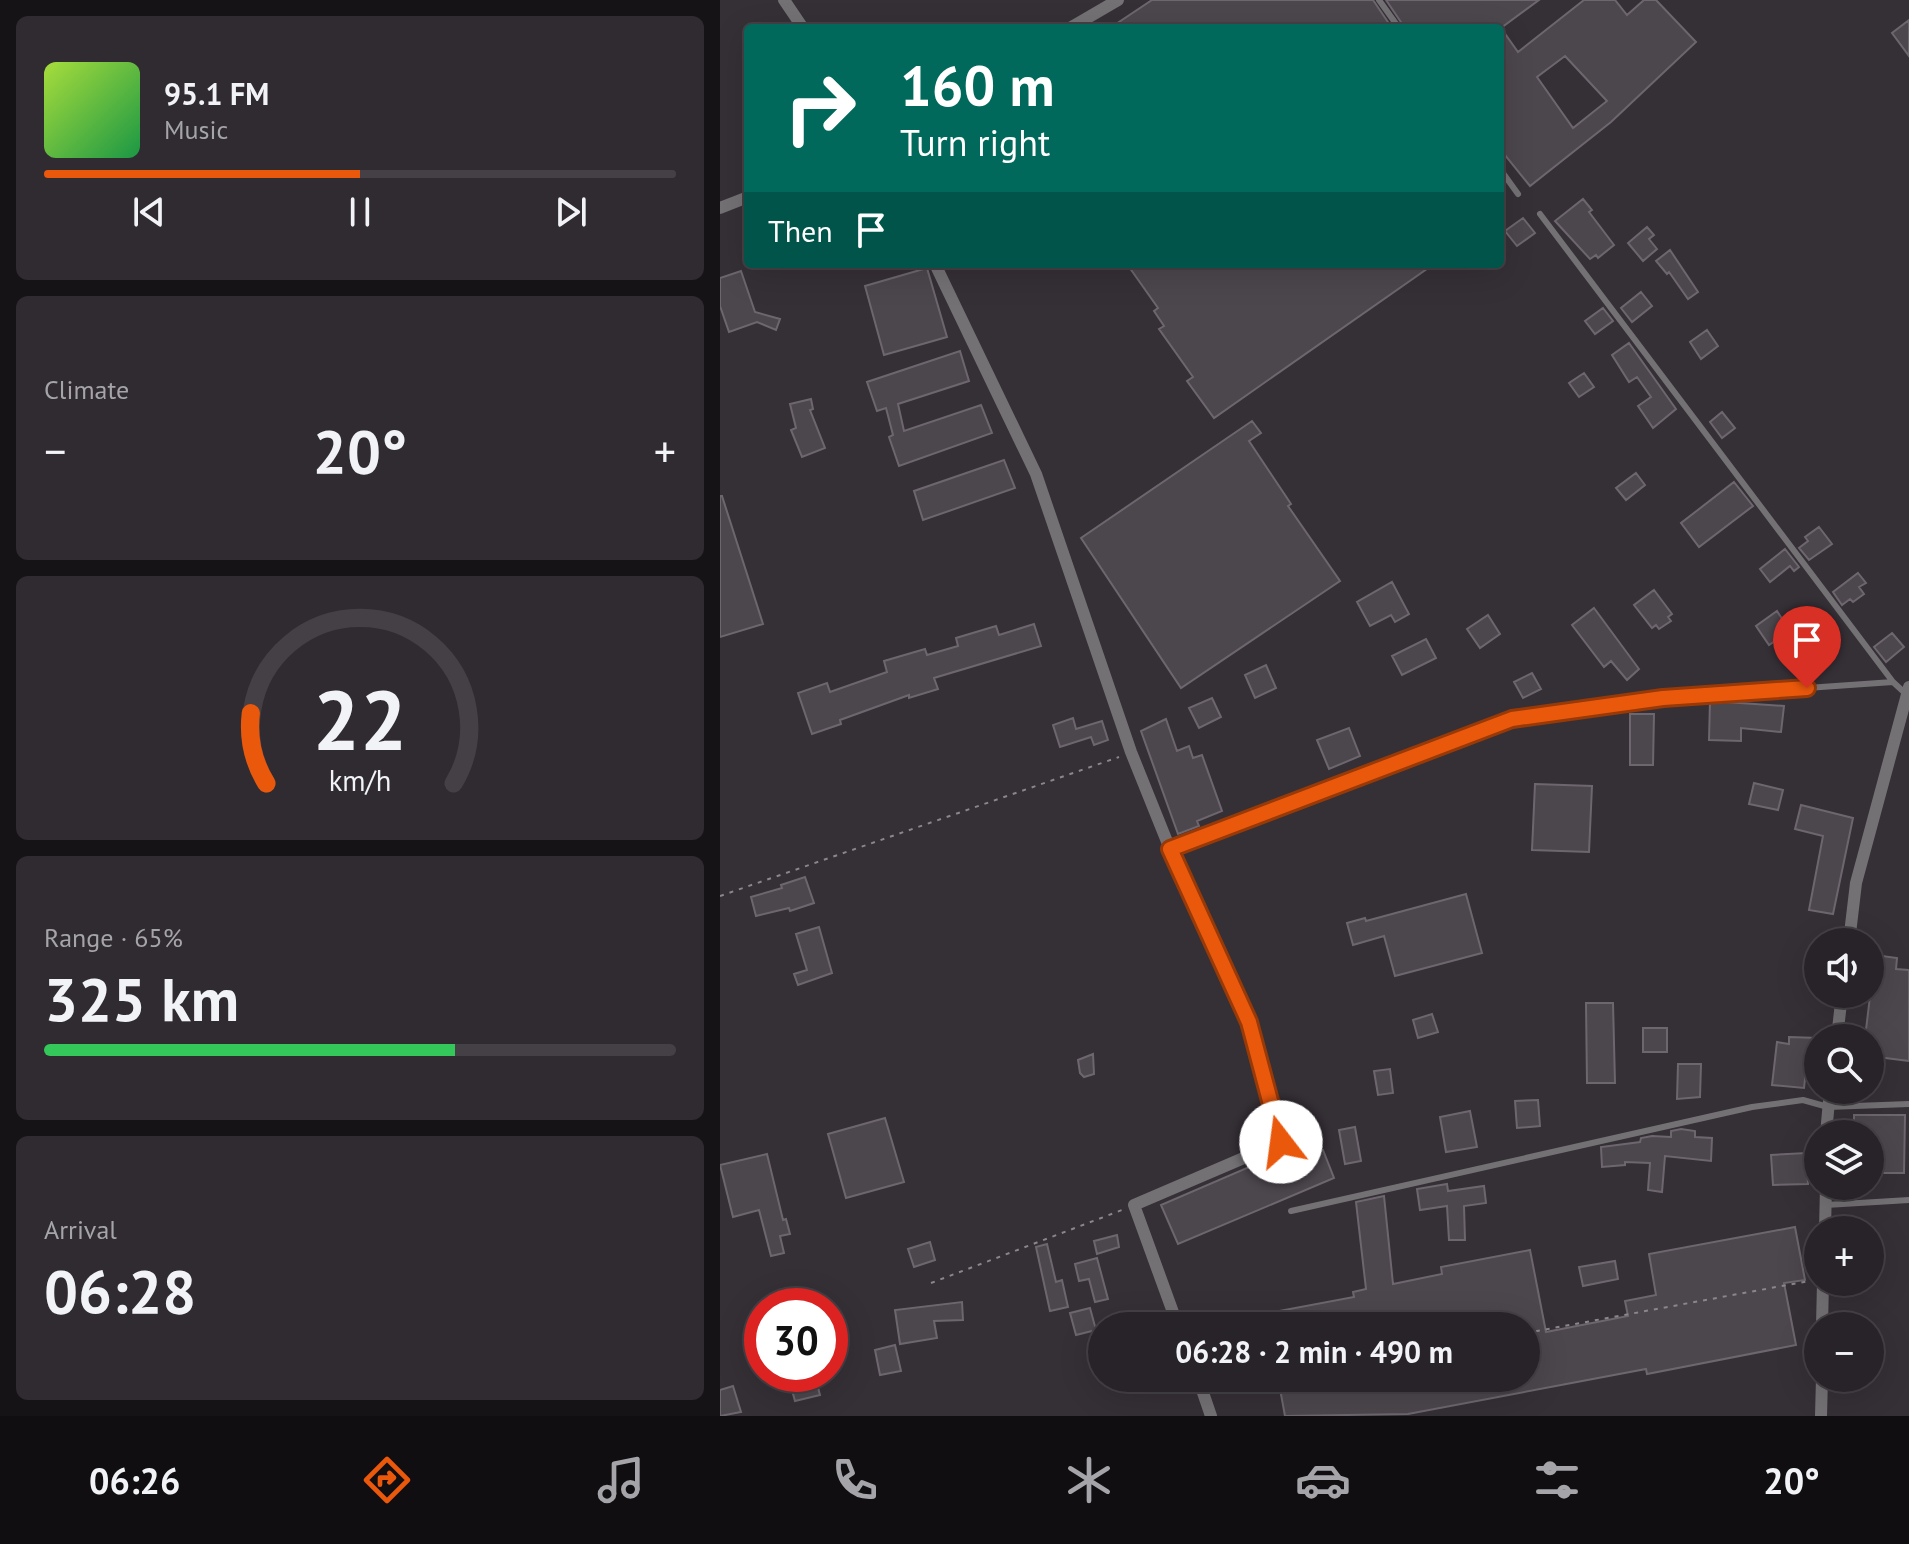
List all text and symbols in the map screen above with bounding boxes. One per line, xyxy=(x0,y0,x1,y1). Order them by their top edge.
text: 160 m xyxy=(900,49,1055,121)
icon: right xyxy=(768,56,872,160)
text: 95.1 FM xyxy=(164,74,269,113)
text: Music xyxy=(164,113,228,146)
text: Turn right xyxy=(900,119,1050,166)
icon: previous xyxy=(127,190,171,234)
icon: pause xyxy=(338,190,382,234)
icon: next xyxy=(549,190,593,234)
icon: arrive xyxy=(849,208,893,252)
text: Then xyxy=(768,211,833,250)
text: Climate xyxy=(44,373,129,406)
text: 20° xyxy=(313,412,407,490)
text: − xyxy=(44,422,66,479)
text: + xyxy=(654,422,676,479)
pin xyxy=(1773,606,1841,688)
icon: arrive xyxy=(1785,618,1829,662)
text: 22 xyxy=(313,665,407,773)
text: km/h xyxy=(329,762,391,799)
text: Range · 65% xyxy=(44,921,183,954)
map controls xyxy=(1804,928,1884,1392)
button: sound xyxy=(1804,928,1884,1008)
text: 325 km xyxy=(44,960,239,1038)
button: search xyxy=(1804,1024,1884,1104)
position arrow xyxy=(1239,1100,1323,1184)
button: layers xyxy=(1804,1120,1884,1200)
text: Arrival xyxy=(44,1213,117,1246)
button: + xyxy=(1804,1216,1884,1296)
text: 06:28 xyxy=(44,1252,196,1330)
speed limit sign: 30 xyxy=(744,1288,848,1392)
button: − xyxy=(1804,1312,1884,1392)
text: 06:28 · 2 min · 490 m xyxy=(1175,1332,1453,1371)
icon: directions xyxy=(359,1452,415,1508)
icon: music xyxy=(593,1452,649,1508)
icon: phone xyxy=(827,1452,883,1508)
icon: climate xyxy=(1061,1452,1117,1508)
icon: car xyxy=(1295,1452,1351,1508)
icon: filters xyxy=(1529,1452,1585,1508)
text: 06:26 xyxy=(89,1457,180,1504)
text: 20° xyxy=(1763,1457,1820,1504)

